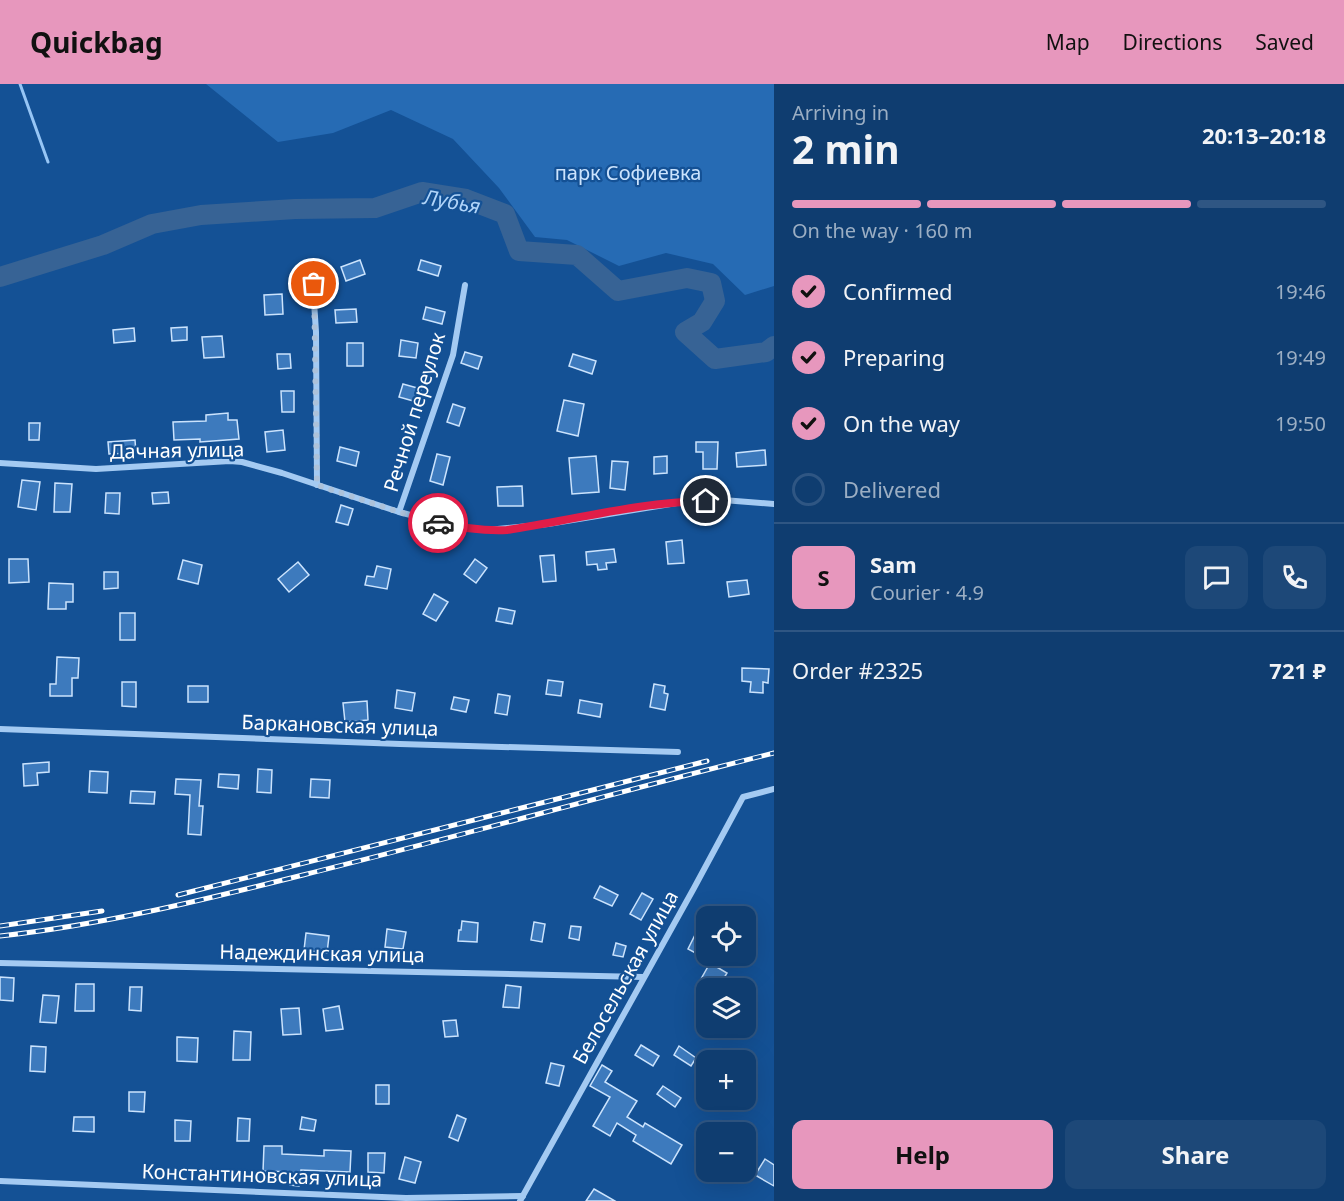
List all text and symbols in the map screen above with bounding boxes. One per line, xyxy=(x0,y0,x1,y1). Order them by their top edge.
text: Quickbag xyxy=(30,23,163,61)
text: Map xyxy=(1046,28,1090,56)
text: Directions xyxy=(1123,28,1222,56)
text: Saved xyxy=(1255,28,1314,56)
text: Arriving in xyxy=(792,99,889,126)
text: 20:13–20:18 xyxy=(1202,120,1326,150)
text: 2 min xyxy=(792,122,899,175)
park label: парк Софиевка xyxy=(555,159,701,186)
water label: Лубья xyxy=(420,182,483,220)
text: On the way · 160 m xyxy=(792,217,972,244)
pin xyxy=(288,258,339,309)
icon: bag xyxy=(297,267,330,300)
icon: check xyxy=(792,275,825,308)
text: Confirmed xyxy=(843,276,953,306)
text: 19:46 xyxy=(1275,278,1326,305)
street label: Речной переулок xyxy=(377,329,451,495)
icon: check xyxy=(792,341,825,374)
text: Preparing xyxy=(843,342,945,372)
text: 19:49 xyxy=(1275,344,1326,371)
icon: check xyxy=(792,407,825,440)
text: On the way xyxy=(843,408,960,438)
text: 19:50 xyxy=(1275,410,1326,437)
street label: Дачная улица xyxy=(110,435,244,465)
text: Delivered xyxy=(843,474,941,504)
pin xyxy=(680,475,731,526)
icon: home xyxy=(689,484,722,517)
courier xyxy=(408,493,468,553)
icon: car xyxy=(422,507,455,540)
button: chat xyxy=(1185,546,1248,609)
button: phone xyxy=(1263,546,1326,609)
text: Sam xyxy=(870,549,917,579)
text: S xyxy=(817,562,830,592)
text: Courier · 4.9 xyxy=(870,579,984,606)
text: Order #2325 xyxy=(792,655,923,685)
text: 721 ₽ xyxy=(1269,655,1326,685)
street label: Баркановская улица xyxy=(241,708,439,742)
street label: Белосельская улица xyxy=(566,885,684,1069)
map controls xyxy=(696,906,756,1182)
button: locate xyxy=(696,906,756,966)
street label: Надеждинская улица xyxy=(219,938,425,968)
button: layers xyxy=(696,978,756,1038)
button: + xyxy=(696,1050,756,1110)
button: Help xyxy=(792,1120,1053,1189)
button: Share xyxy=(1065,1120,1326,1189)
button: − xyxy=(696,1122,756,1182)
street label: Константиновская улица xyxy=(141,1157,383,1193)

